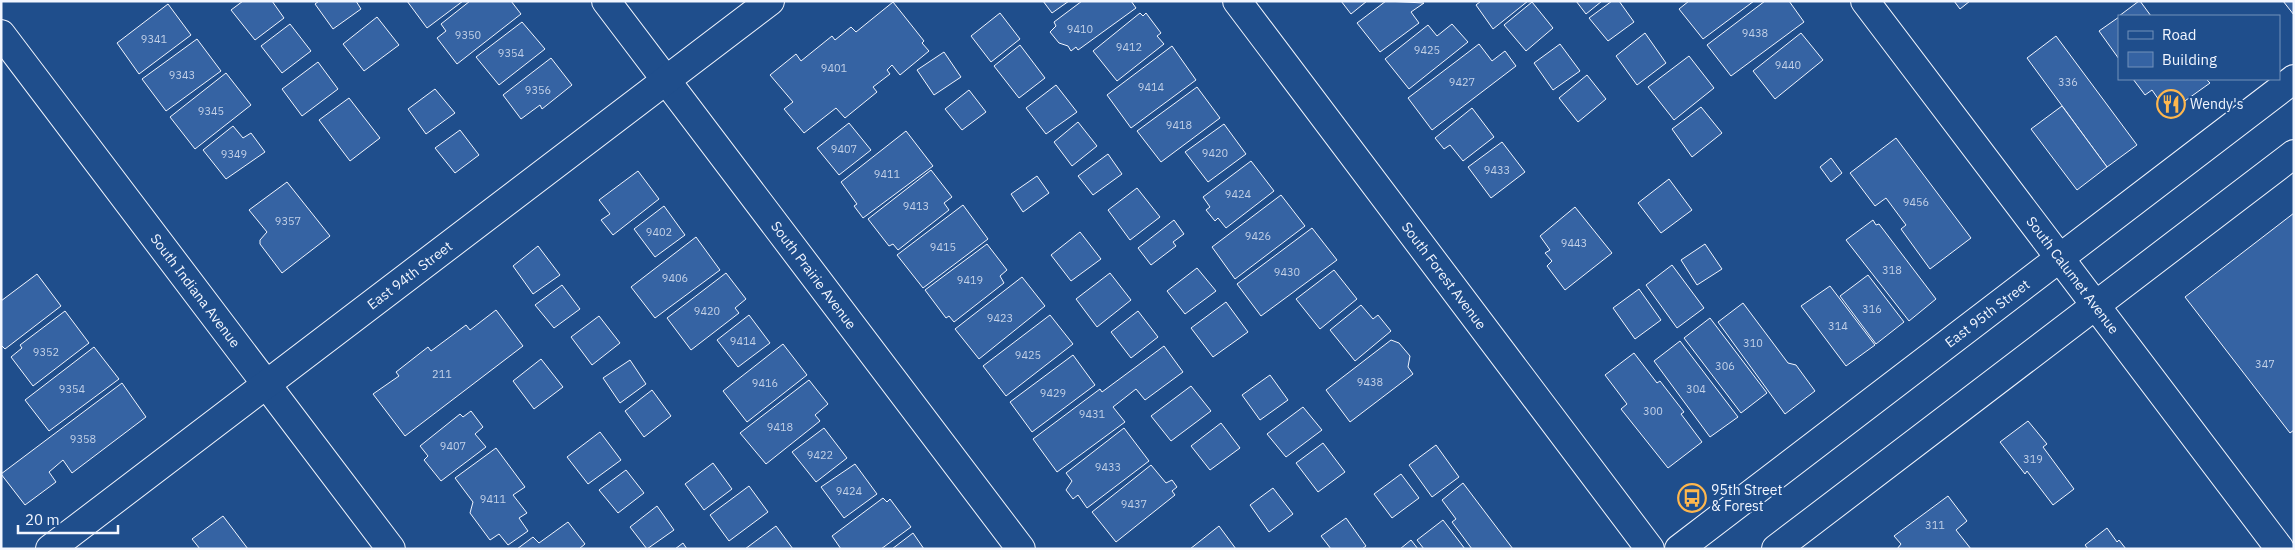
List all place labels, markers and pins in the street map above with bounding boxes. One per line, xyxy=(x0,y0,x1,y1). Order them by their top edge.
restaurant icon: Wendy's xyxy=(2156,89,2186,119)
place label: Wendy's xyxy=(2190,95,2244,113)
place label: 95th Street & Forest xyxy=(1711,481,1782,515)
bus stop icon: 95th Street & Forest xyxy=(1677,483,1707,513)

